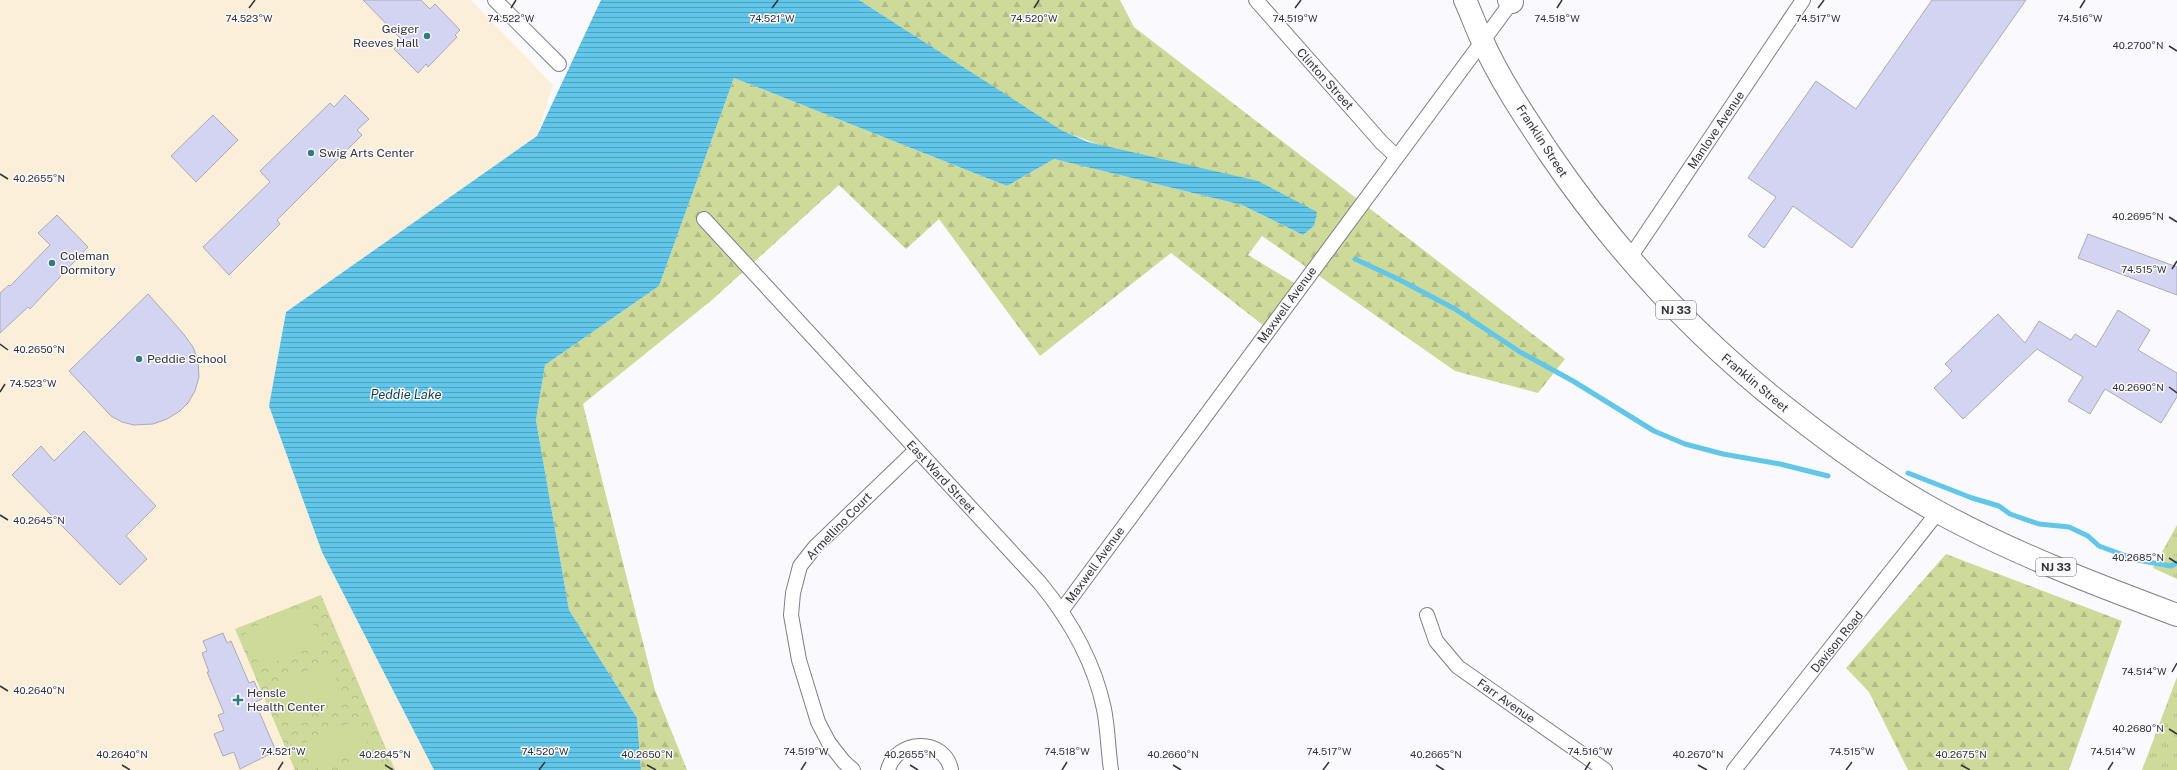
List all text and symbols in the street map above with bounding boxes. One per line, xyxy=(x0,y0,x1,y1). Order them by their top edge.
text: 74.523°W xyxy=(225,12,273,24)
text: 74.522°W xyxy=(488,12,535,24)
text: 74.521°W xyxy=(750,12,795,24)
text: 74.520°W xyxy=(1011,12,1058,24)
text: 74.519°W xyxy=(1272,12,1318,24)
text: 74.518°W xyxy=(1534,12,1580,24)
text: 74.517°W xyxy=(1796,12,1841,24)
text: 74.516°W xyxy=(2057,12,2103,24)
place label: Geiger Reeves Hall xyxy=(353,22,419,50)
marker: Geiger Reeves Hall xyxy=(422,31,432,41)
text: 40.2700°N xyxy=(2113,39,2163,51)
street label: Clinton Street xyxy=(1294,45,1356,113)
street label: Manlove Avenue xyxy=(1685,88,1747,172)
street label: Franklin Street xyxy=(1513,102,1571,180)
place label: Swig Arts Center xyxy=(319,146,414,160)
marker: Swig Arts Center xyxy=(306,148,316,158)
text: 40.2655°N xyxy=(13,172,65,184)
text: 40.2695°N xyxy=(2112,210,2164,222)
place label: Coleman Dormitory xyxy=(60,249,116,277)
marker: Coleman Dormitory xyxy=(47,258,57,268)
text: 74.515°W xyxy=(2121,263,2167,275)
street label: Maxwell Avenue xyxy=(1255,264,1320,346)
road number: NJ 33 xyxy=(1656,301,1696,319)
text: 40.2650°N xyxy=(13,343,65,355)
street label: Franklin Street xyxy=(1719,351,1792,415)
place label: Peddie School xyxy=(147,352,227,366)
marker: Peddie School xyxy=(134,354,144,364)
text: 74.523°W xyxy=(9,377,57,389)
text: 40.2690°N xyxy=(2112,381,2164,393)
water label: Peddie Lake xyxy=(370,387,442,402)
street label: East Ward Street xyxy=(904,438,979,517)
street label: Armellino Court xyxy=(803,489,875,563)
text: 40.2645°N xyxy=(13,514,65,526)
street label: Maxwell Avenue xyxy=(1063,524,1128,606)
text: 40.2685°N xyxy=(2112,551,2164,563)
road number: NJ 33 xyxy=(2036,558,2076,576)
street label: Davison Road xyxy=(1808,608,1866,676)
text: 74.514°W xyxy=(2121,665,2167,677)
street label: Farr Avenue xyxy=(1474,676,1538,726)
text: 40.2640°N xyxy=(13,684,65,696)
place label: Hensle Health Center xyxy=(247,686,325,714)
marker: Hensle Health Center xyxy=(232,694,244,706)
text: 40.2680°N xyxy=(2112,722,2164,734)
text: 74.521°W xyxy=(261,745,306,757)
text: 74.520°W xyxy=(522,745,569,757)
text: 74.519°W xyxy=(783,745,829,757)
text: 74.518°W xyxy=(1044,745,1090,757)
text: 74.517°W xyxy=(1307,745,1352,757)
text: 74.516°W xyxy=(1567,745,1613,757)
text: 74.515°W xyxy=(1829,745,1875,757)
text: 74.514°W xyxy=(2090,745,2136,757)
text: 40.2640°N xyxy=(96,748,148,760)
text: 40.2645°N xyxy=(359,748,411,760)
text: 40.2650°N xyxy=(621,748,673,760)
text: 40.2655°N xyxy=(884,748,936,760)
text: 40.2660°N xyxy=(1147,748,1199,760)
text: 40.2665°N xyxy=(1410,748,1462,760)
text: 40.2670°N xyxy=(1673,748,1723,760)
text: 40.2675°N xyxy=(1935,748,1987,760)

